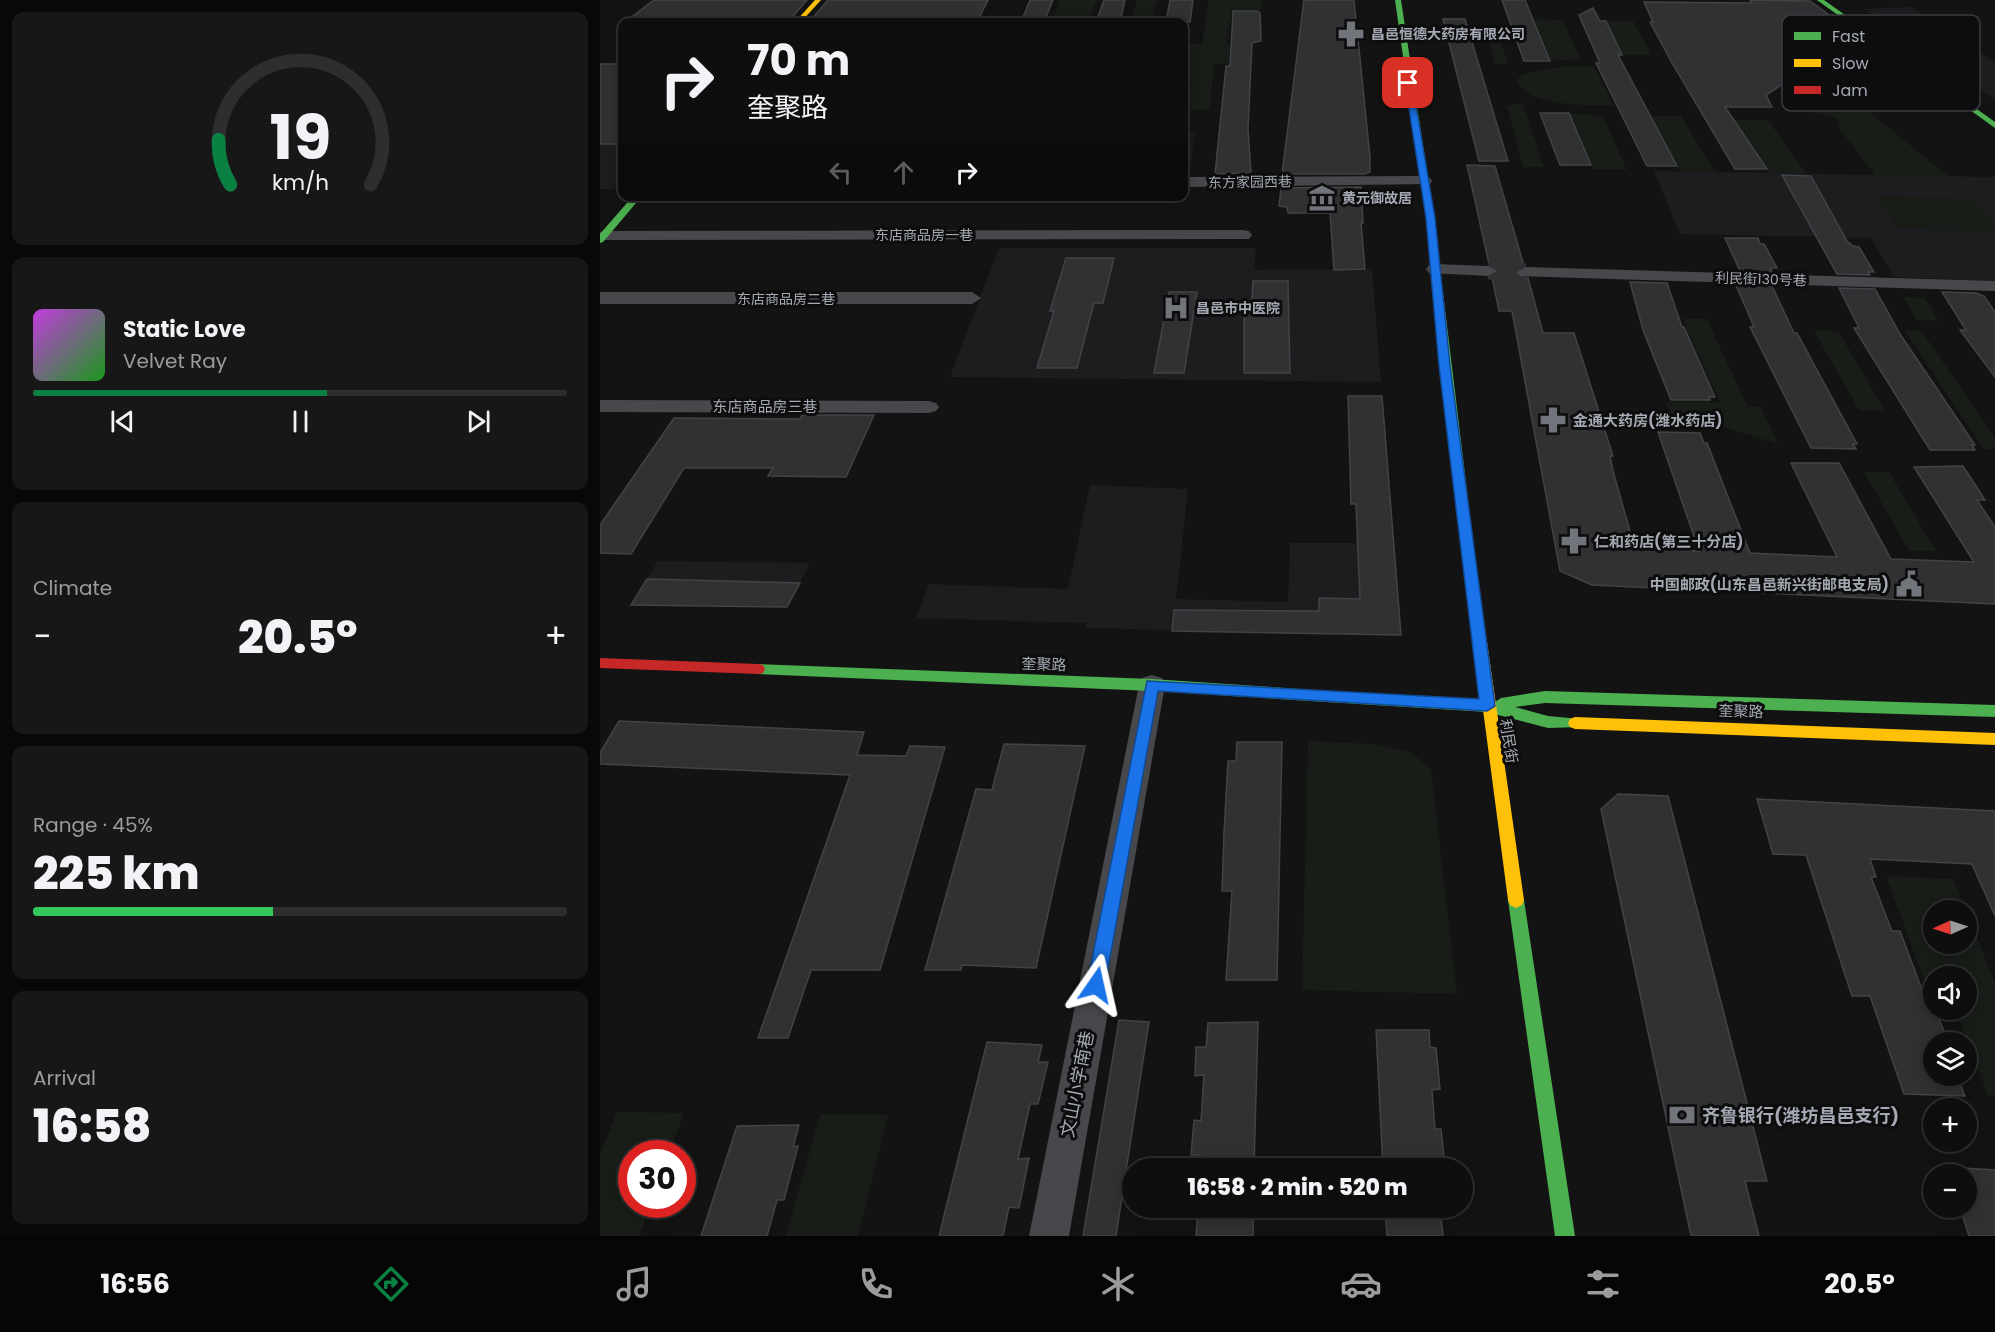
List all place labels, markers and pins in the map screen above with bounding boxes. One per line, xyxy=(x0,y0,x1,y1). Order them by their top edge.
pharmacy icon: 昌邑恒德大药房有限公司 xyxy=(1336,19,1366,49)
place label: 昌邑恒德大药房有限公司 xyxy=(1371,24,1525,44)
pin xyxy=(1382,57,1433,108)
museum icon: 黄元御故居 xyxy=(1307,183,1337,213)
place label: 黄元御故居 xyxy=(1342,188,1412,208)
hospital icon: 昌邑市中医院 xyxy=(1161,293,1191,323)
place label: 昌邑市中医院 xyxy=(1196,298,1280,318)
pharmacy icon: 金通大药房(潍水药店) xyxy=(1538,405,1568,435)
place label: 金通大药房(潍水药店) xyxy=(1573,410,1722,431)
pharmacy icon: 仁和药店(第三十分店) xyxy=(1559,526,1589,556)
place label: 仁和药店(第三十分店) xyxy=(1594,531,1743,552)
public building icon: 中国邮政(山东昌邑新兴街邮电支局) xyxy=(1894,569,1924,599)
place label: 中国邮政(山东昌邑新兴街邮电支局) xyxy=(1650,574,1889,595)
bank icon: 齐鲁银行(潍坊昌邑支行) xyxy=(1667,1100,1697,1130)
place label: 齐鲁银行(潍坊昌邑支行) xyxy=(1702,1103,1899,1128)

